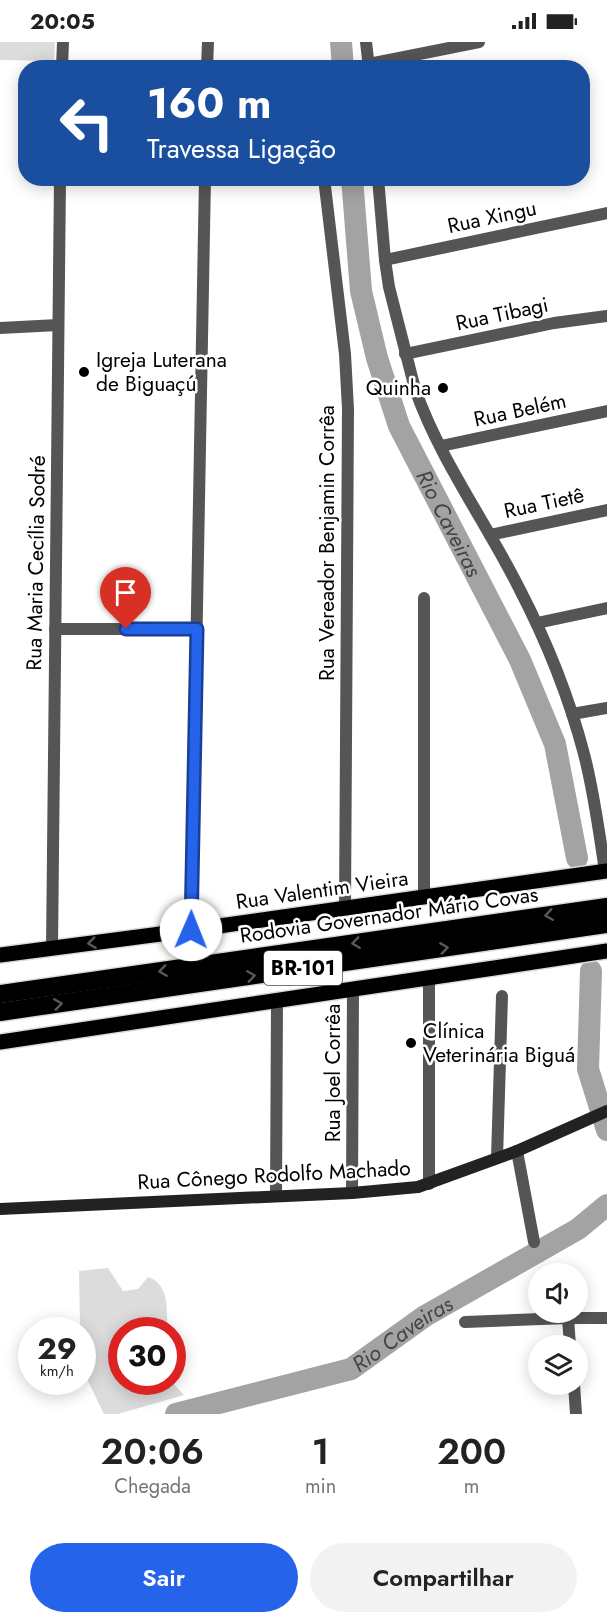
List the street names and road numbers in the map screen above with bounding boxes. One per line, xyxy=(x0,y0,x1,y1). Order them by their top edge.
street label: Rua Xingu xyxy=(445,193,539,241)
street label: Rua Tibagi xyxy=(453,290,551,338)
street label: Rua Belém xyxy=(471,386,569,434)
street label: Rua Vereador Benjamin Corrêa xyxy=(312,405,342,681)
street label: Rua Maria Cecília Sodré xyxy=(19,455,53,671)
street label: Rua Tietê xyxy=(501,480,587,526)
street label: Rua Valentim Vieira xyxy=(234,863,410,917)
street label: Rodovia Governador Mário Covas xyxy=(238,879,540,951)
road number: BR-101 xyxy=(264,951,342,985)
street label: Rua Joel Corrêa xyxy=(318,1004,348,1142)
street label: Rua Cônego Rodolfo Machado xyxy=(137,1153,411,1197)

